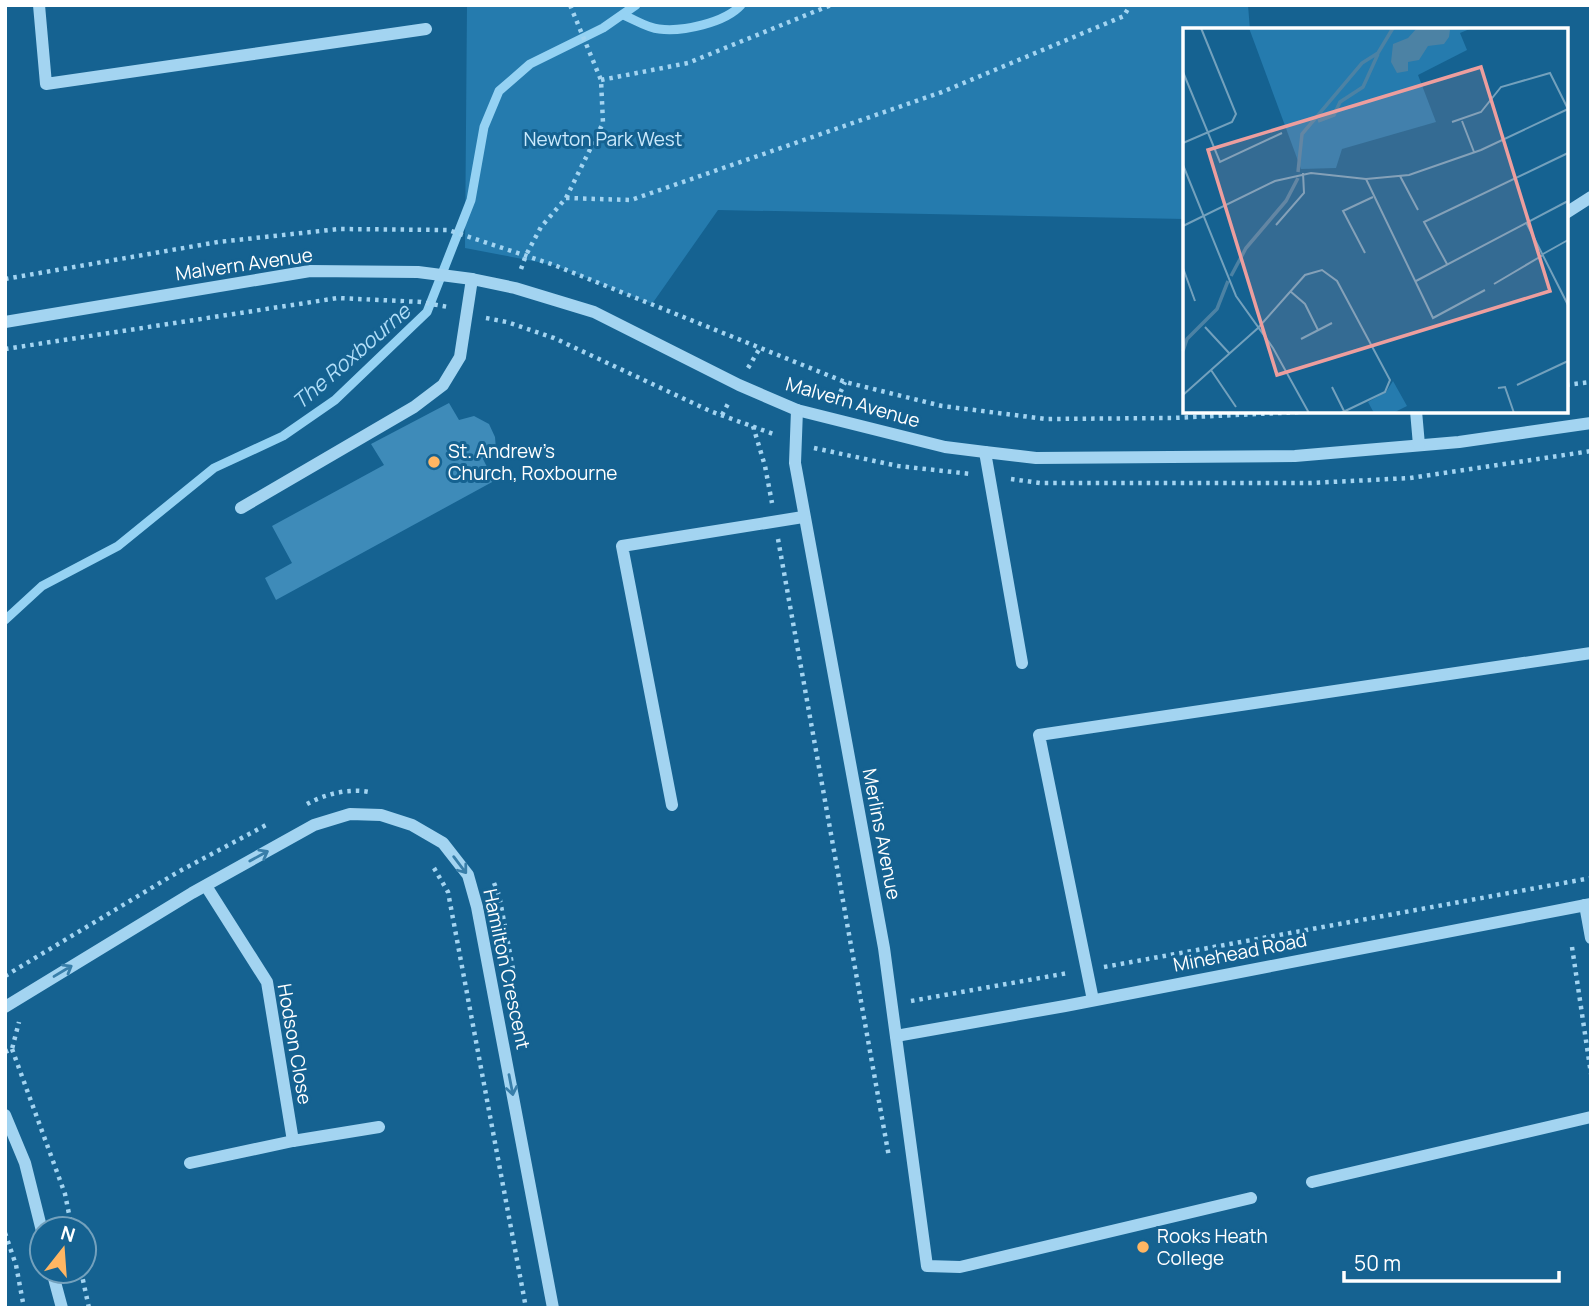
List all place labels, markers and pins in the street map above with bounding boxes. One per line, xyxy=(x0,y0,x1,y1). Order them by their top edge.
place label: St. Andrew’s Church, Roxbourne xyxy=(448,438,617,486)
marker: St. Andrew’s Church, Roxbourne xyxy=(426,454,442,470)
place label: Rooks Heath College xyxy=(1157,1223,1268,1271)
marker: Rooks Heath College xyxy=(1135,1239,1151,1255)

